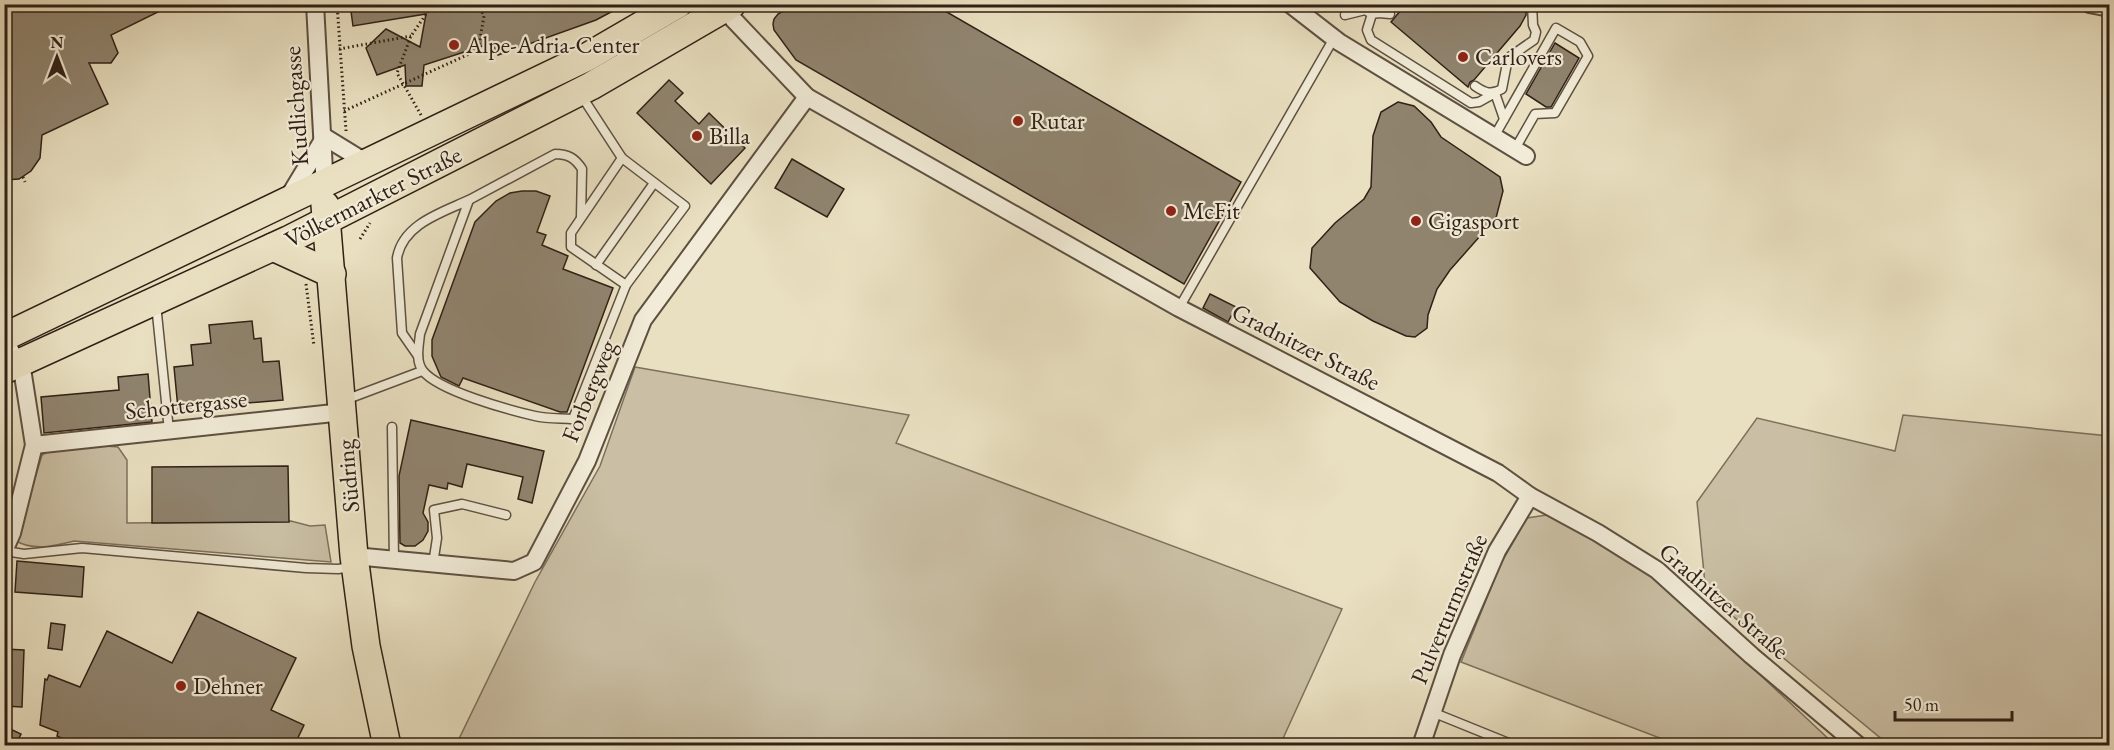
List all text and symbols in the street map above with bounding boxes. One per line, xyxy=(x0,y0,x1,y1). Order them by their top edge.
north arrow xyxy=(27,27,87,87)
place label: Alpe-Adria-Center xyxy=(465,29,640,60)
text: N xyxy=(51,32,64,53)
marker: Alpe-Adria-Center xyxy=(447,38,461,52)
place label: Carlovers xyxy=(1475,41,1562,72)
street label: Kudlichgasse xyxy=(276,45,315,167)
marker: Carlovers xyxy=(1456,50,1470,64)
place label: Rutar xyxy=(1030,105,1085,136)
marker: Rutar xyxy=(1011,114,1025,128)
place label: Billa xyxy=(709,120,750,151)
marker: Billa xyxy=(690,129,704,143)
street label: Völkermarkter Straße xyxy=(279,139,467,255)
place label: McFit xyxy=(1183,195,1240,226)
marker: McFit xyxy=(1164,204,1178,218)
place label: Gigasport xyxy=(1428,205,1519,236)
marker: Gigasport xyxy=(1409,214,1423,228)
street label: Gradnitzer Straße xyxy=(1227,296,1386,397)
street label: Forbergweg xyxy=(554,335,623,446)
street label: Schottergasse xyxy=(123,383,248,426)
street label: Südring xyxy=(329,438,366,514)
street label: Pulverturmstraße xyxy=(1403,529,1494,689)
street label: Gradnitzer Straße xyxy=(1653,536,1796,666)
place label: Dehner xyxy=(193,670,263,701)
marker: Dehner xyxy=(174,679,188,693)
scale bar xyxy=(1895,684,2012,722)
text: 50 m xyxy=(1904,693,1939,716)

